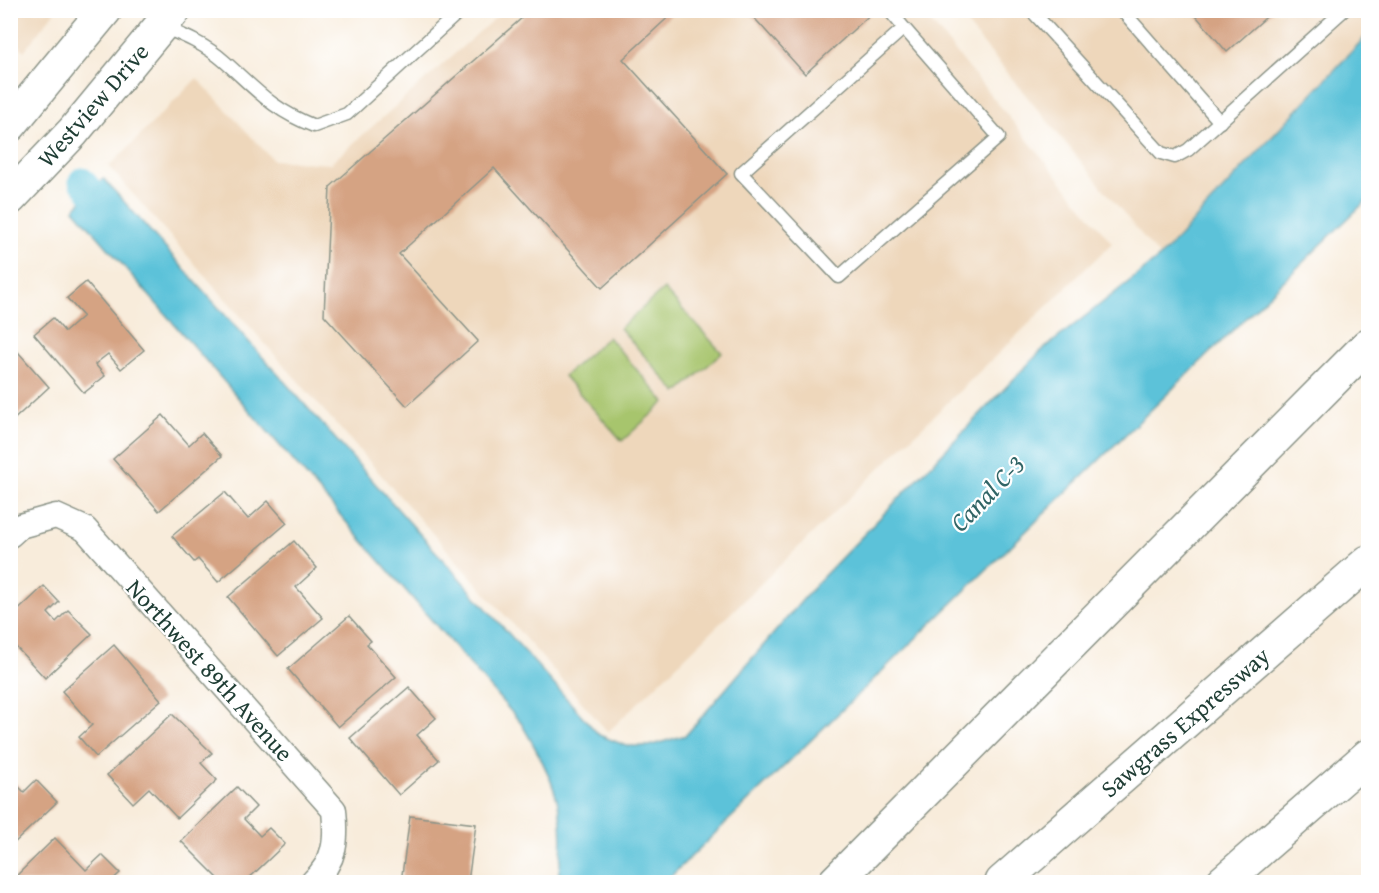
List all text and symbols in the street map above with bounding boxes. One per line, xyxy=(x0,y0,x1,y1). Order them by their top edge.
street label: Westview Drive xyxy=(29,35,157,175)
water label: Canal C-3 xyxy=(940,446,1034,540)
street label: Northwest 89th Avenue xyxy=(118,571,302,769)
street label: Sawgrass Expressway xyxy=(1093,639,1277,805)

